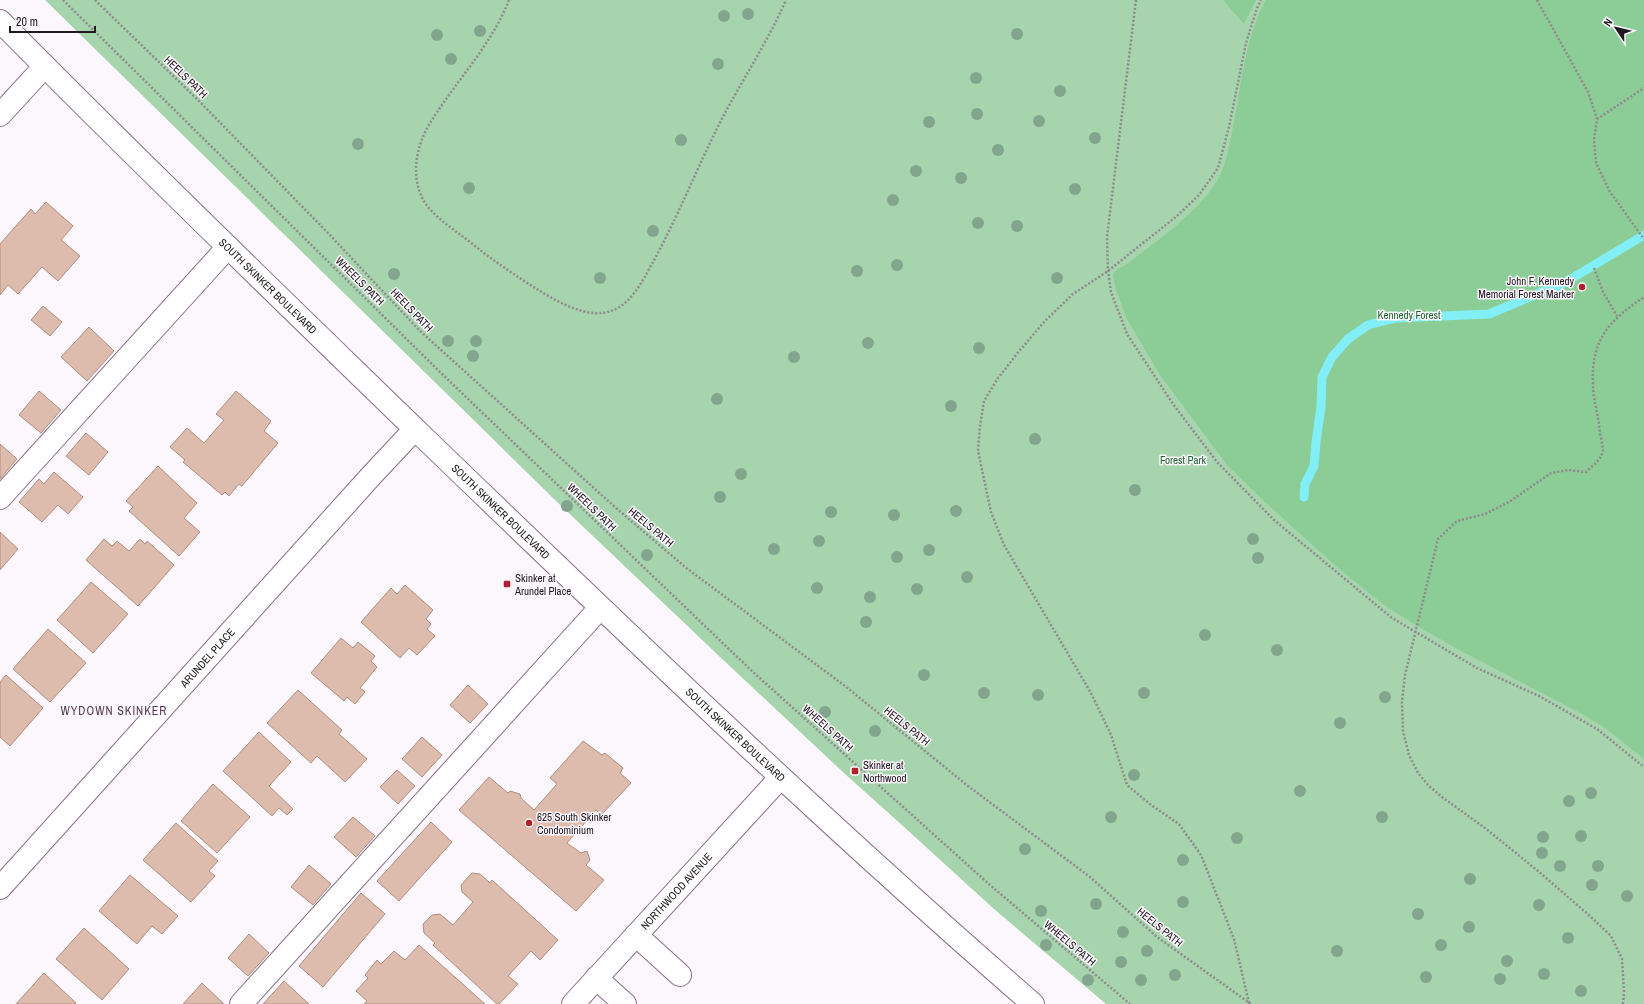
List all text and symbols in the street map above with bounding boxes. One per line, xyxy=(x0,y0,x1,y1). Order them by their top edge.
scale bar xyxy=(10,8,95,34)
north arrow xyxy=(1596,8,1636,48)
text: 20 m xyxy=(16,14,38,30)
text: N xyxy=(1600,16,1615,29)
street label: HEELS PATH xyxy=(161,53,211,101)
street label: SOUTH SKINKER BOULEVARD xyxy=(216,235,320,337)
street label: WHEELS PATH xyxy=(333,254,387,308)
place label: John F. Kennedy Memorial Forest Marker xyxy=(1478,274,1574,301)
marker: John F. Kennedy Memorial Forest Marker xyxy=(1577,282,1587,292)
street label: HEELS PATH xyxy=(388,285,436,335)
park label: Kennedy Forest xyxy=(1377,308,1441,322)
park label: Forest Park xyxy=(1160,453,1207,467)
street label: SOUTH SKINKER BOULEVARD xyxy=(449,461,553,562)
street label: WHEELS PATH xyxy=(564,480,620,534)
street label: HEELS PATH xyxy=(626,504,676,550)
place label: Skinker at Arundel Place xyxy=(514,571,571,598)
marker: Skinker at Arundel Place xyxy=(502,579,512,589)
street label: ARUNDEL PLACE xyxy=(176,625,238,691)
street label: SOUTH SKINKER BOULEVARD xyxy=(683,685,788,785)
street label: WHEELS PATH xyxy=(800,702,856,754)
district label: WYDOWN SKINKER xyxy=(61,703,167,719)
street label: HEELS PATH xyxy=(881,703,933,749)
place label: Skinker at Northwood xyxy=(863,758,907,785)
marker: Skinker at Northwood xyxy=(850,766,860,776)
place label: 625 South Skinker Condominium xyxy=(537,810,611,837)
marker: 625 South Skinker Condominium xyxy=(524,818,534,828)
street label: NORTHWOOD AVENUE xyxy=(638,850,715,933)
street label: HEELS PATH xyxy=(1134,904,1186,950)
street label: WHEELS PATH xyxy=(1041,917,1099,969)

